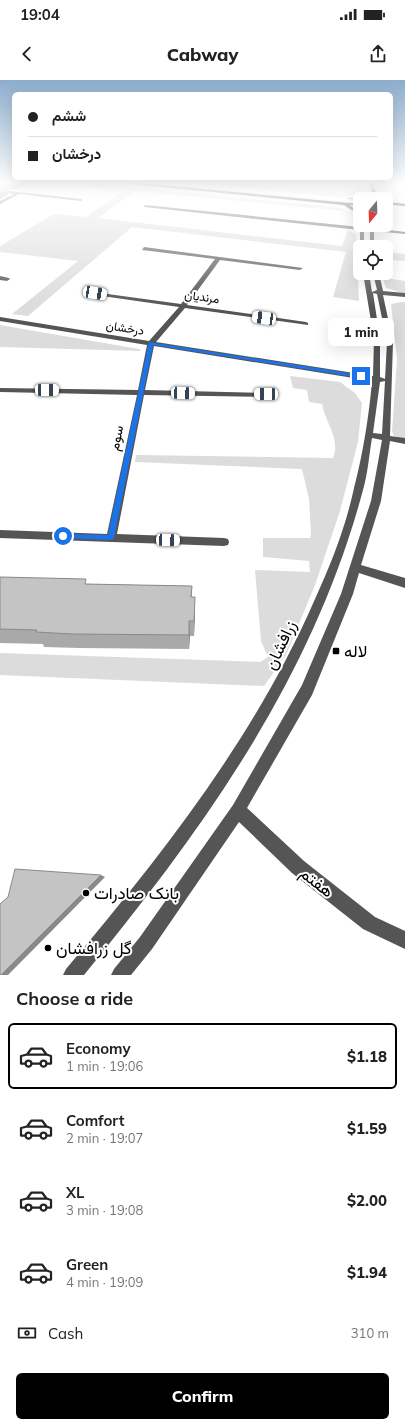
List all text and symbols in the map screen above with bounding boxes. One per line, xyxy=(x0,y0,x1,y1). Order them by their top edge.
text: 19:04 xyxy=(20,5,60,24)
icon: back xyxy=(16,43,38,65)
text: Cabway xyxy=(167,43,238,66)
icon: share xyxy=(367,43,389,65)
text: ششم xyxy=(52,106,86,125)
text: درخشان xyxy=(52,144,101,163)
north arrow xyxy=(353,192,393,232)
map controls xyxy=(353,192,393,280)
button: locate xyxy=(353,240,393,280)
car xyxy=(82,285,108,301)
street label: مرنديان xyxy=(184,287,220,307)
car xyxy=(251,310,277,326)
street label: درخشان xyxy=(105,317,145,339)
callout: 1 min xyxy=(328,318,394,346)
text: 1 min xyxy=(344,324,378,340)
route end xyxy=(352,367,370,385)
car xyxy=(35,384,59,396)
car xyxy=(171,387,195,399)
car xyxy=(254,388,278,400)
street label: سوم xyxy=(105,424,127,452)
route start xyxy=(54,527,72,545)
car xyxy=(156,534,180,546)
street label: زرافشان xyxy=(259,617,301,673)
place label: لاله xyxy=(344,640,367,661)
marker: لاله xyxy=(331,646,341,656)
street label: هفتم xyxy=(296,862,338,902)
place label: بانک صادرات xyxy=(94,882,179,904)
marker: بانک صادرات xyxy=(81,888,91,898)
place label: گل زرافشان xyxy=(56,937,132,959)
marker: گل زرافشان xyxy=(43,943,53,953)
text: Choose a ride xyxy=(16,987,133,1010)
icon: car xyxy=(18,1038,54,1074)
text: Economy xyxy=(66,1039,131,1058)
text: $1.18 xyxy=(347,1047,387,1066)
text: 1 min · 19:06 xyxy=(66,1058,143,1074)
icon: car xyxy=(18,1110,54,1146)
text: Comfort xyxy=(66,1111,124,1130)
text: $1.59 xyxy=(347,1119,387,1138)
text: 2 min · 19:07 xyxy=(66,1130,143,1146)
icon: car xyxy=(18,1182,54,1218)
text: XL xyxy=(66,1183,84,1202)
text: $2.00 xyxy=(347,1191,387,1210)
text: 3 min · 19:08 xyxy=(66,1202,143,1218)
icon: car xyxy=(18,1254,54,1290)
text: Green xyxy=(66,1255,108,1274)
text: $1.94 xyxy=(347,1263,387,1282)
text: 4 min · 19:09 xyxy=(66,1274,143,1290)
icon: cash xyxy=(16,1322,38,1344)
text: Cash xyxy=(48,1324,83,1343)
text: 310 m xyxy=(351,1325,389,1341)
button: Confirm xyxy=(16,1373,389,1419)

